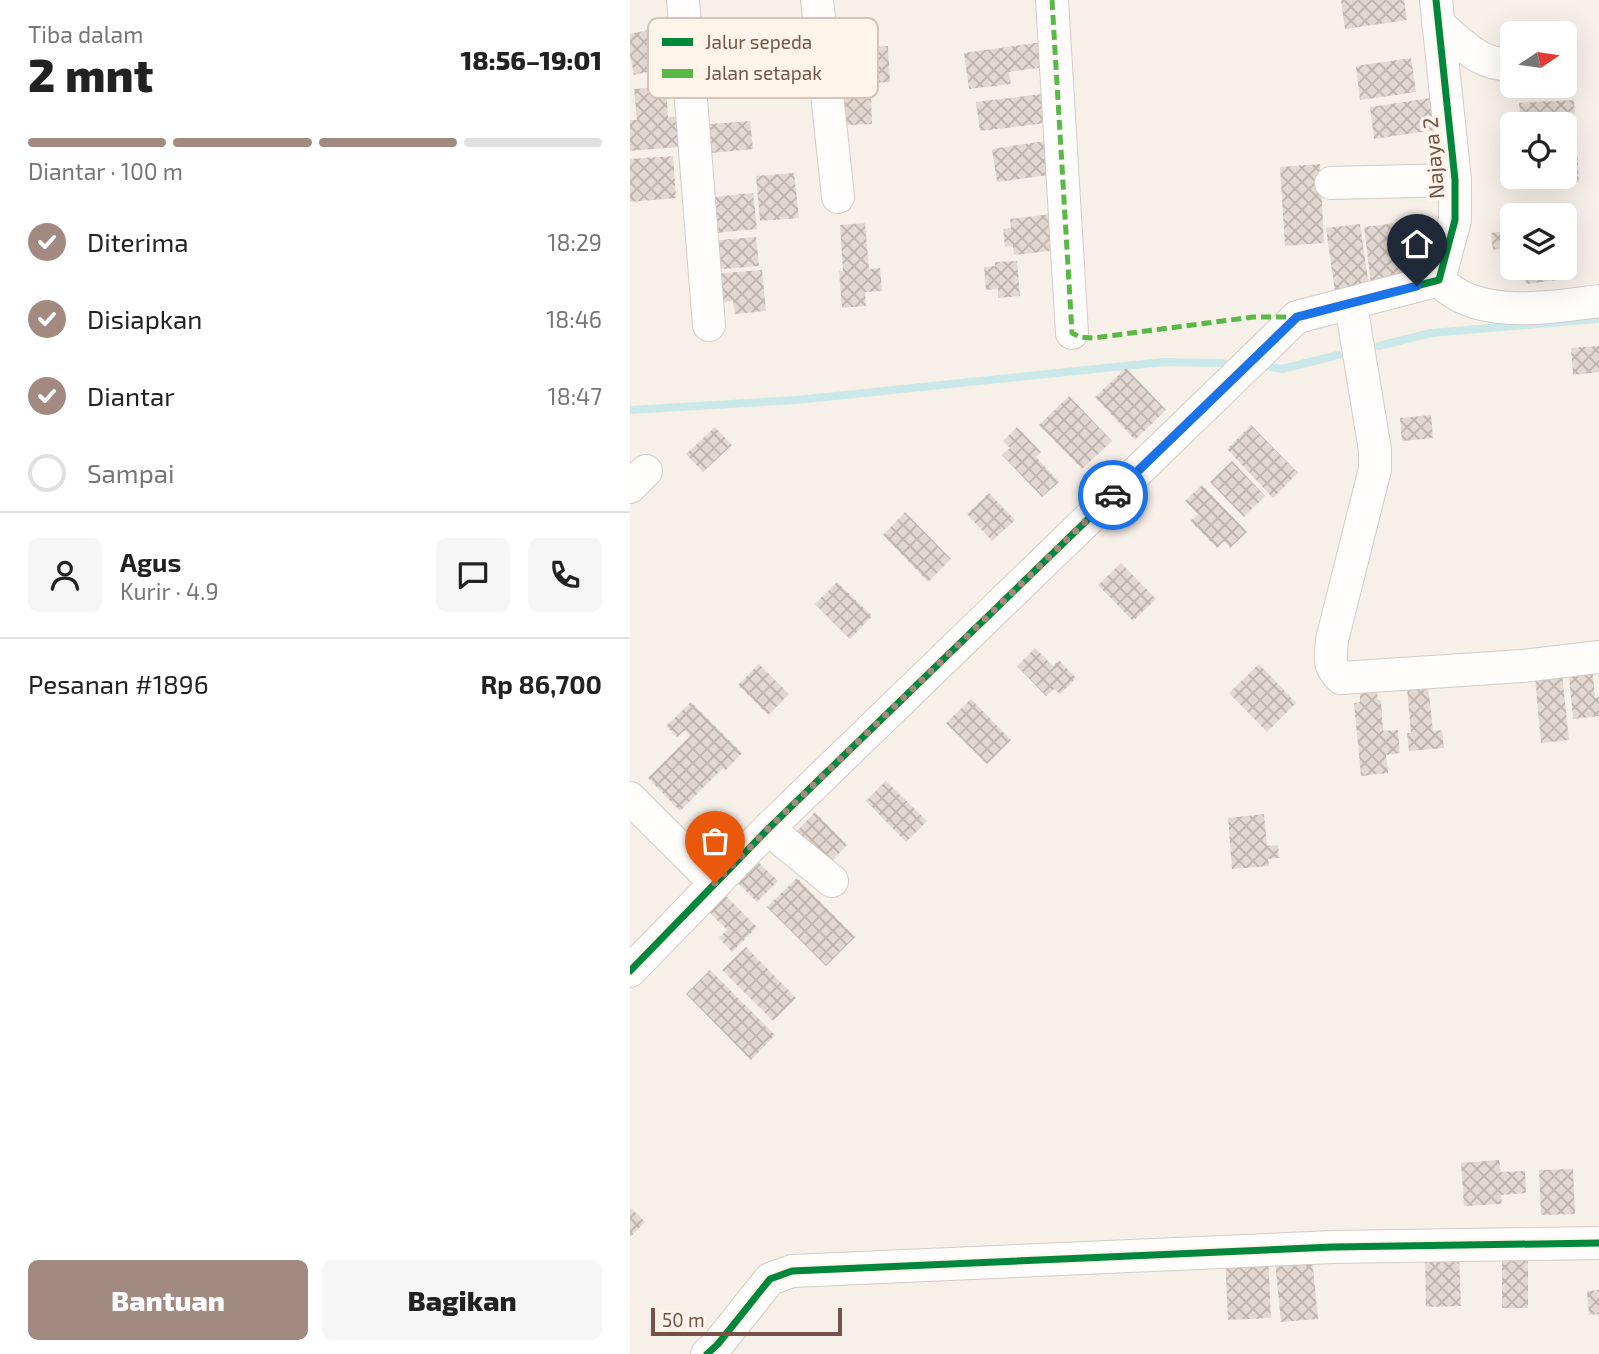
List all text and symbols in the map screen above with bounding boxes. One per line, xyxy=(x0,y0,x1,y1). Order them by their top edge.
legend xyxy=(648,18,878,98)
text: Tiba dalam xyxy=(28,20,143,48)
north arrow xyxy=(1500,21,1577,98)
map controls xyxy=(1500,21,1577,280)
text: Jalur sepeda xyxy=(705,30,812,53)
text: 18:56–19:01 xyxy=(461,44,602,75)
text: 2 mnt xyxy=(28,46,153,101)
text: Jalan setapak xyxy=(705,61,822,84)
button: locate xyxy=(1500,112,1577,189)
street label: Najaya 2 xyxy=(1416,116,1450,200)
text: Diantar · 100 m xyxy=(28,157,183,185)
button: layers xyxy=(1500,203,1577,280)
pin xyxy=(1387,214,1447,286)
icon: check xyxy=(28,223,66,261)
icon: home xyxy=(1398,225,1436,263)
text: Diterima xyxy=(87,226,189,257)
text: 18:29 xyxy=(547,228,602,256)
icon: check xyxy=(28,300,66,338)
text: Disiapkan xyxy=(87,303,202,334)
text: 18:46 xyxy=(546,305,602,333)
icon: check xyxy=(28,377,66,415)
text: Diantar xyxy=(87,380,175,411)
text: 18:47 xyxy=(548,382,602,410)
text: Sampai xyxy=(87,457,174,488)
courier xyxy=(1078,460,1148,530)
icon: car xyxy=(1094,476,1132,514)
button: person xyxy=(28,538,102,612)
button: chat xyxy=(436,538,510,612)
button: phone xyxy=(528,538,602,612)
text: Agus xyxy=(120,546,181,577)
text: Kurir · 4.9 xyxy=(120,577,219,605)
text: Pesanan #1896 xyxy=(28,668,209,699)
text: Rp 86,700 xyxy=(480,668,602,699)
pin xyxy=(685,811,745,883)
icon: bag xyxy=(696,822,734,860)
button: Bantuan xyxy=(28,1260,308,1340)
button: Bagikan xyxy=(322,1260,602,1340)
scale bar xyxy=(651,1305,842,1337)
text: 50 m xyxy=(662,1308,705,1331)

